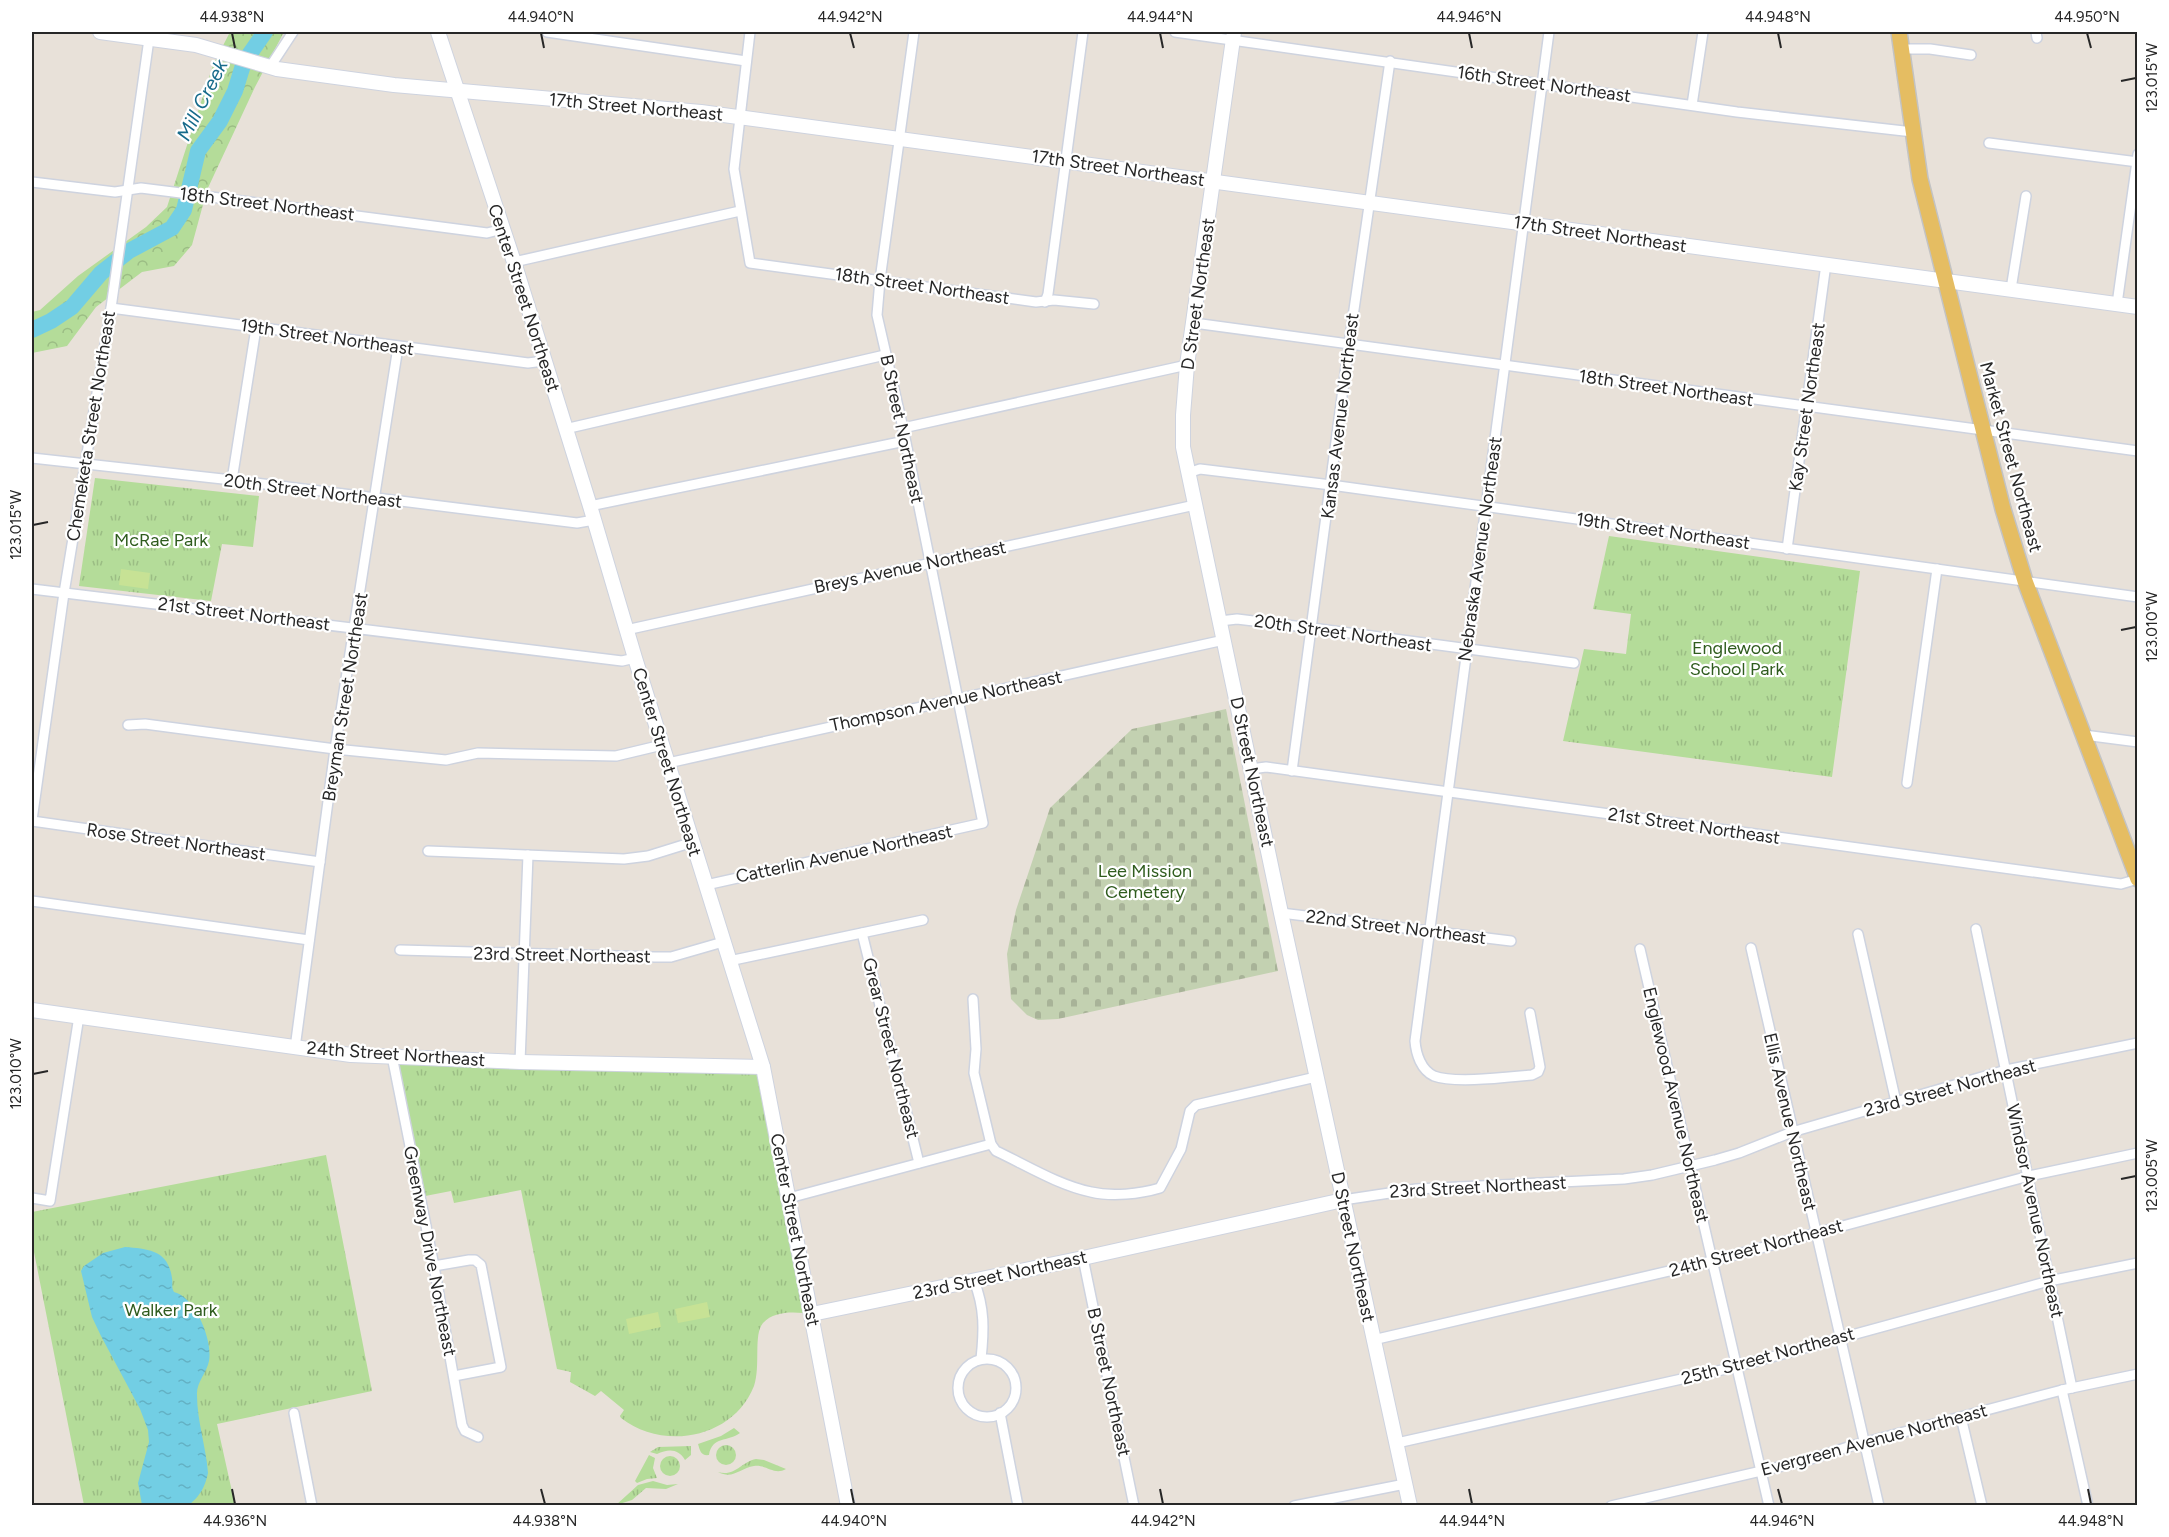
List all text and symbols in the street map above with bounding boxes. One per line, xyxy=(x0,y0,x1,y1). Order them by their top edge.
text: 44.938°N xyxy=(200,8,264,26)
text: 44.940°N xyxy=(508,8,574,26)
text: 44.942°N xyxy=(817,8,883,26)
text: 44.944°N xyxy=(1127,8,1193,26)
text: 44.946°N xyxy=(1436,8,1502,26)
text: 44.948°N xyxy=(1745,8,1811,26)
text: 44.950°N xyxy=(2054,8,2120,26)
text: 123.015°W xyxy=(2143,42,2161,113)
water label: Mill Creek xyxy=(171,54,233,145)
street label: 16th Street Northeast xyxy=(1456,61,1633,107)
street label: 17th Street Northeast xyxy=(548,88,724,126)
street label: 17th Street Northeast xyxy=(1030,145,1206,191)
street label: 18th Street Northeast xyxy=(178,182,356,226)
street label: Center Street Northeast xyxy=(483,201,565,395)
street label: 17th Street Northeast xyxy=(1512,211,1688,257)
street label: D Street Northeast xyxy=(1176,216,1220,371)
street label: 18th Street Northeast xyxy=(833,263,1011,309)
street label: Chemeketa Street Northeast xyxy=(62,309,120,543)
street label: Kansas Avenue Northeast xyxy=(1316,312,1364,520)
street label: 19th Street Northeast xyxy=(239,314,416,360)
street label: Kay Street Northeast xyxy=(1784,321,1830,493)
street label: B Street Northeast xyxy=(875,352,929,506)
street label: Market Street Northeast xyxy=(1975,359,2047,555)
street label: 18th Street Northeast xyxy=(1577,365,1755,411)
street label: Nebraska Avenue Northeast xyxy=(1453,435,1507,663)
street label: 20th Street Northeast xyxy=(223,469,403,513)
text: 123.015°W xyxy=(7,489,25,560)
street label: 19th Street Northeast xyxy=(1575,508,1752,554)
park label: McRae Park xyxy=(114,529,208,551)
street label: Breys Avenue Northeast xyxy=(812,536,1008,598)
street label: Breyman Street Northeast xyxy=(318,591,372,803)
text: 123.010°W xyxy=(2143,591,2161,663)
street label: 21st Street Northeast xyxy=(157,593,332,636)
street label: 20th Street Northeast xyxy=(1253,610,1433,656)
park label: Englewood School Park xyxy=(1690,637,1784,680)
street label: Center Street Northeast xyxy=(628,665,706,859)
street label: Thompson Avenue Northeast xyxy=(828,666,1064,736)
street label: D Street Northeast xyxy=(1225,695,1279,849)
street label: 21st Street Northeast xyxy=(1607,803,1782,849)
street label: Rose Street Northeast xyxy=(85,819,267,865)
street label: Catterlin Avenue Northeast xyxy=(734,820,955,888)
park label: Lee Mission Cemetery xyxy=(1098,860,1192,903)
street label: 22nd Street Northeast xyxy=(1305,905,1488,949)
street label: 23rd Street Northeast xyxy=(473,942,651,968)
street label: Grear Street Northeast xyxy=(858,955,924,1141)
street label: Englewood Avenue Northeast xyxy=(1638,985,1714,1225)
street label: Ellis Avenue Northeast xyxy=(1759,1031,1821,1214)
street label: 24th Street Northeast xyxy=(306,1037,486,1071)
text: 123.010°W xyxy=(7,1038,25,1110)
street label: 23rd Street Northeast xyxy=(1862,1054,2039,1122)
street label: Windsor Avenue Northeast xyxy=(2002,1102,2068,1320)
street label: Center Street Northeast xyxy=(765,1132,825,1329)
text: 123.005°W xyxy=(2143,1139,2161,1213)
street label: Greenway Drive Northeast xyxy=(399,1144,461,1358)
street label: D Street Northeast xyxy=(1326,1170,1380,1324)
street label: 23rd Street Northeast xyxy=(1389,1171,1567,1203)
street label: 24th Street Northeast xyxy=(1667,1214,1845,1282)
street label: 23rd Street Northeast xyxy=(911,1246,1089,1304)
park label: Walker Park xyxy=(125,1299,218,1321)
street label: B Street Northeast xyxy=(1082,1305,1136,1459)
street label: 25th Street Northeast xyxy=(1679,1322,1857,1390)
street label: Evergreen Avenue Northeast xyxy=(1758,1399,1990,1481)
text: 44.936°N xyxy=(203,1512,267,1530)
text: 44.938°N xyxy=(513,1512,577,1530)
text: 44.940°N xyxy=(821,1512,887,1530)
text: 44.942°N xyxy=(1130,1512,1196,1530)
text: 44.944°N xyxy=(1439,1512,1505,1530)
text: 44.946°N xyxy=(1749,1512,1815,1530)
text: 44.948°N xyxy=(2058,1512,2124,1530)

